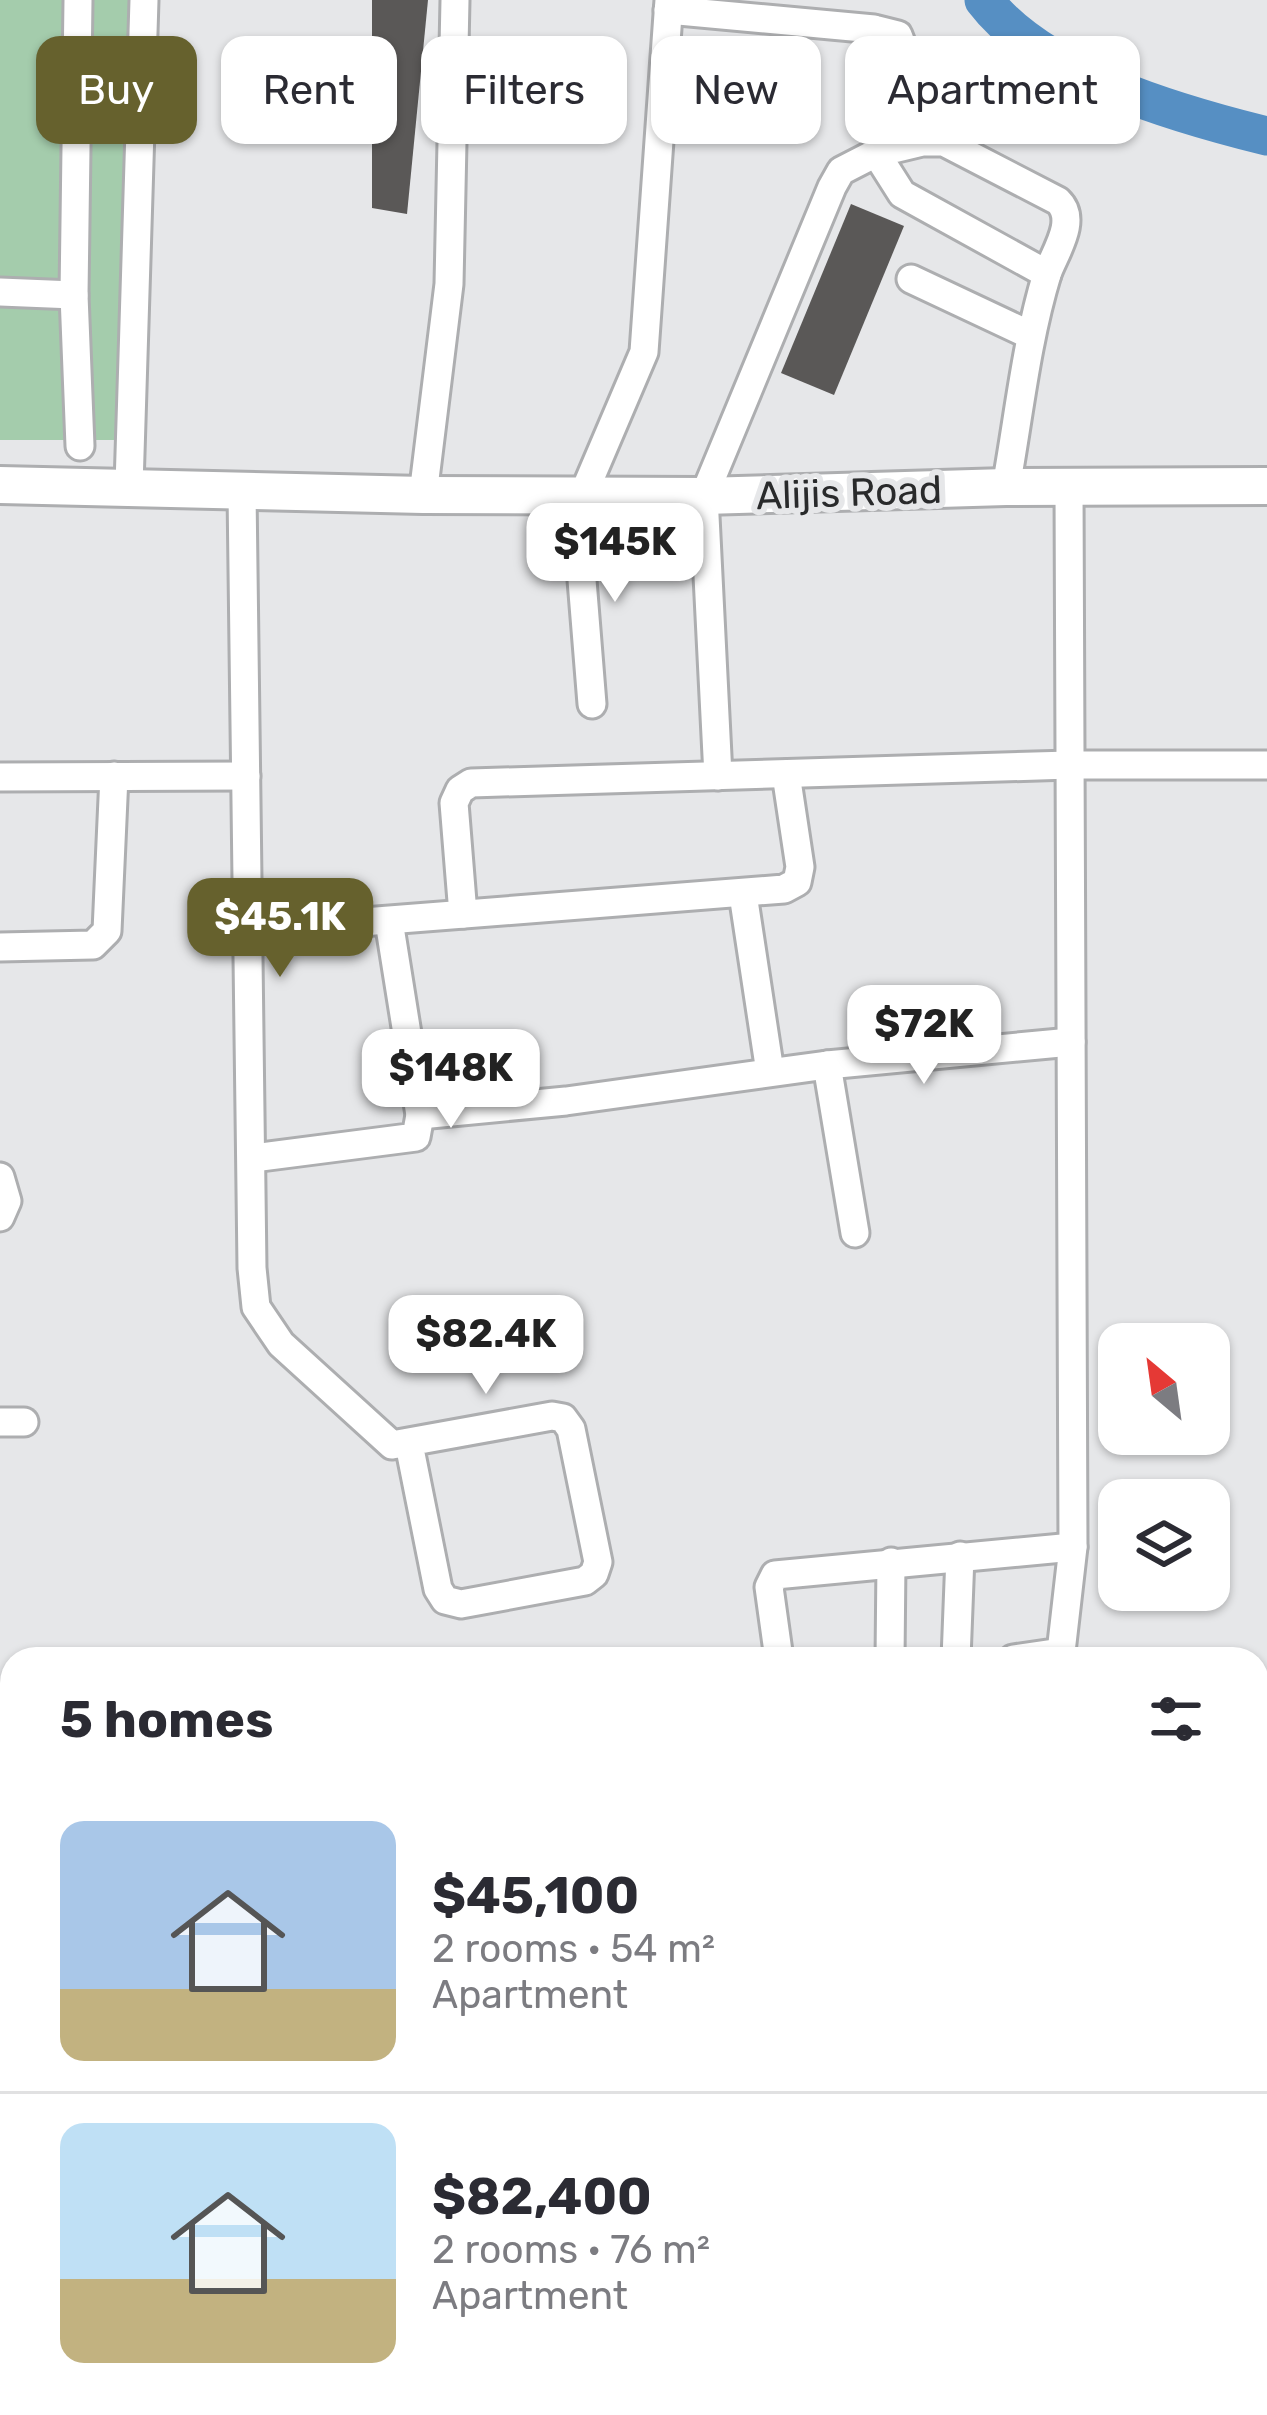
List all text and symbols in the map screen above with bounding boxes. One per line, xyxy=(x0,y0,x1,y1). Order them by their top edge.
chip: Buy xyxy=(36,36,197,144)
chip: Rent xyxy=(221,36,397,144)
chip: Filters xyxy=(421,36,627,144)
chip: New xyxy=(651,36,821,144)
chip: Apartment xyxy=(845,36,1140,144)
street label: Alijis Road xyxy=(755,467,943,519)
pin: $145K xyxy=(531,503,699,605)
text: $145K xyxy=(553,519,677,565)
pin: $45.1K xyxy=(182,878,378,980)
text: $45.1K xyxy=(214,894,346,940)
pin: $72K xyxy=(853,985,995,1087)
text: $72K xyxy=(874,1001,974,1047)
pin: $148K xyxy=(367,1029,535,1131)
text: $148K xyxy=(389,1045,513,1091)
pin: $82.4K xyxy=(388,1295,584,1397)
text: $82.4K xyxy=(415,1311,557,1357)
north arrow xyxy=(1098,1323,1230,1455)
map controls xyxy=(1098,1323,1230,1611)
button: layers xyxy=(1098,1479,1230,1611)
icon: filters xyxy=(1143,1686,1209,1752)
text: 5 homes xyxy=(60,1689,273,1750)
text: $45,100 xyxy=(432,1865,639,1926)
icon: home xyxy=(156,1869,300,2013)
text: 2 rooms · 54 m² xyxy=(432,1926,715,1972)
text: Apartment xyxy=(432,1972,628,2018)
text: $82,400 xyxy=(432,2166,652,2227)
icon: home xyxy=(156,2171,300,2315)
text: 2 rooms · 76 m² xyxy=(432,2227,710,2273)
text: Apartment xyxy=(432,2273,628,2319)

